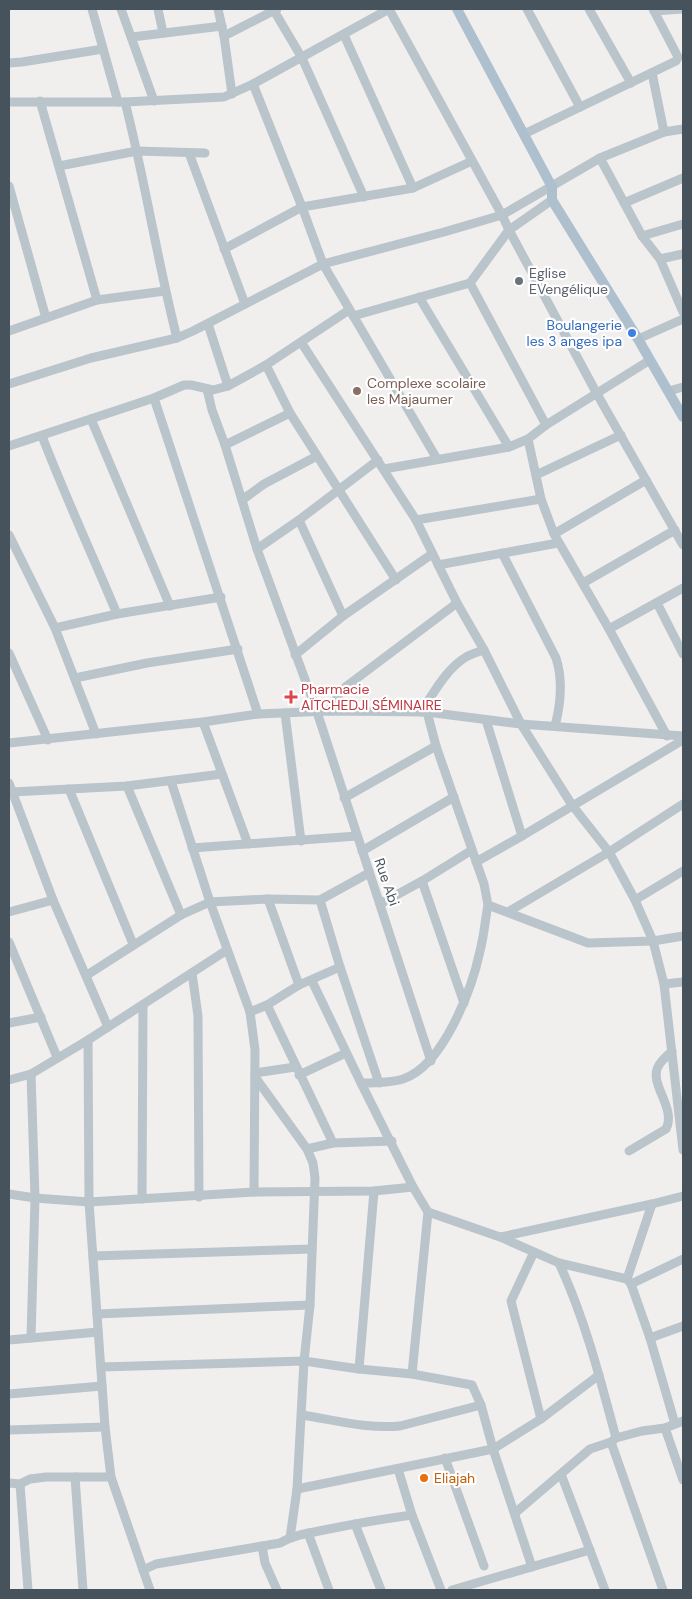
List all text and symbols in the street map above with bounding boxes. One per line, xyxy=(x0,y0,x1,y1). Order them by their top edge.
place label: Eglise EVengélique xyxy=(529,264,608,298)
marker: Eglise EVengélique xyxy=(513,275,525,287)
place label: Boulangerie les 3 anges ipa xyxy=(527,316,622,350)
marker: Boulangerie les 3 anges ipa xyxy=(626,327,638,339)
place label: Complexe scolaire les Majaumer xyxy=(367,374,486,408)
marker: Complexe scolaire les Majaumer xyxy=(351,385,363,397)
place label: Pharmacie AÏTCHEDJI SÉMINAIRE xyxy=(301,680,442,714)
marker: Pharmacie AÏTCHEDJI SÉMINAIRE xyxy=(285,691,297,703)
street label: Rue Abi xyxy=(370,856,404,908)
place label: Eliajah xyxy=(434,1469,475,1487)
marker: Eliajah xyxy=(418,1472,430,1484)

